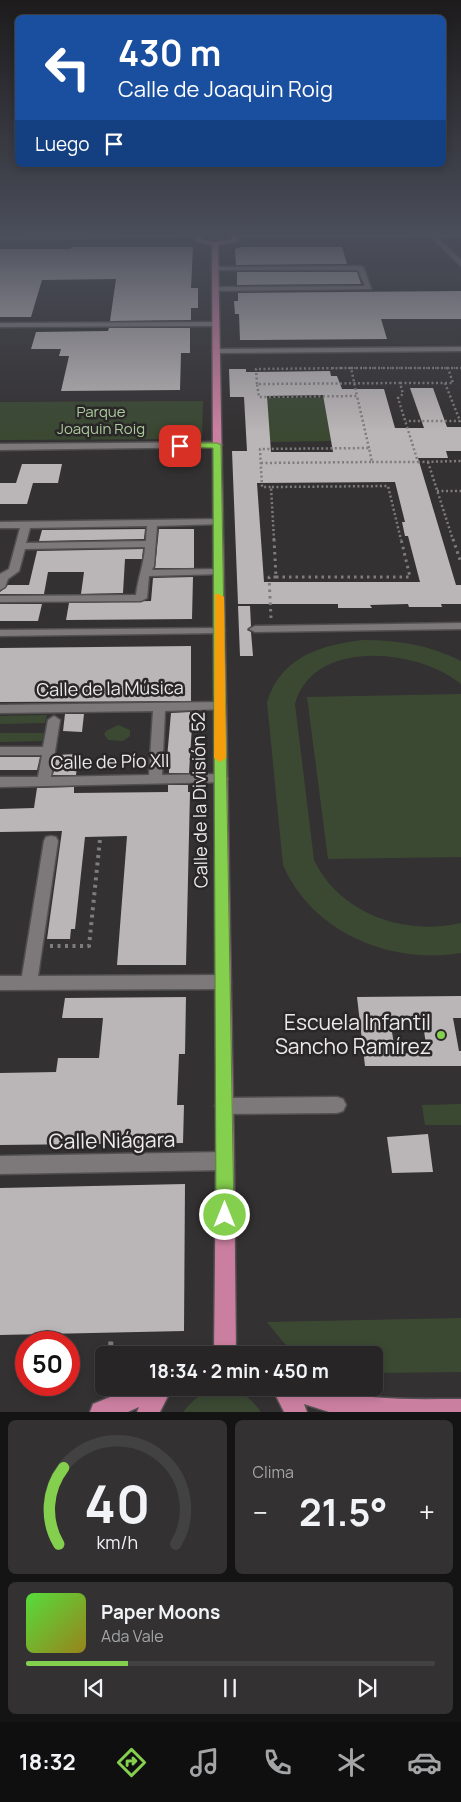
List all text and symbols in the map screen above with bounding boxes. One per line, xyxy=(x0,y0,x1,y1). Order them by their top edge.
text: 430 m xyxy=(118,29,221,77)
icon: left xyxy=(35,35,100,100)
text: Calle de Joaquin Roig xyxy=(118,74,333,104)
icon: arrive xyxy=(100,130,128,158)
text: Luego xyxy=(35,131,90,157)
park label: Parque Joaquin Roig xyxy=(57,401,145,439)
pin xyxy=(159,425,201,467)
icon: arrive xyxy=(166,432,194,460)
street label: Calle de la Música xyxy=(36,675,184,701)
street label: Calle de la División 52 xyxy=(185,712,213,888)
street label: Calle de Pío XII xyxy=(50,748,170,774)
place label: Escuela Infantil Sancho Ramírez xyxy=(275,1008,431,1060)
marker: Escuela Infantil Sancho Ramírez xyxy=(435,1029,447,1041)
street label: Calle Niágara xyxy=(48,1125,176,1155)
position arrow xyxy=(198,1188,250,1240)
speed limit sign: 50 xyxy=(15,1331,80,1396)
text: 18:34 · 2 min · 450 m xyxy=(149,1358,329,1384)
text: Clima xyxy=(253,1461,294,1483)
text: 40 xyxy=(84,1468,150,1539)
text: 21.5° xyxy=(299,1485,388,1537)
text: − xyxy=(253,1493,268,1531)
text: + xyxy=(419,1493,435,1531)
text: km/h xyxy=(96,1530,138,1554)
text: Paper Moons xyxy=(101,1599,220,1625)
text: Ada Vale xyxy=(101,1625,164,1647)
icon: previous xyxy=(80,1674,108,1702)
icon: pause xyxy=(216,1674,244,1702)
icon: next xyxy=(353,1674,381,1702)
icon: directions xyxy=(114,1745,149,1780)
icon: music xyxy=(187,1745,222,1780)
icon: phone xyxy=(260,1745,295,1780)
icon: climate xyxy=(334,1745,369,1780)
icon: car xyxy=(407,1745,442,1780)
text: 18:32 xyxy=(19,1747,76,1777)

